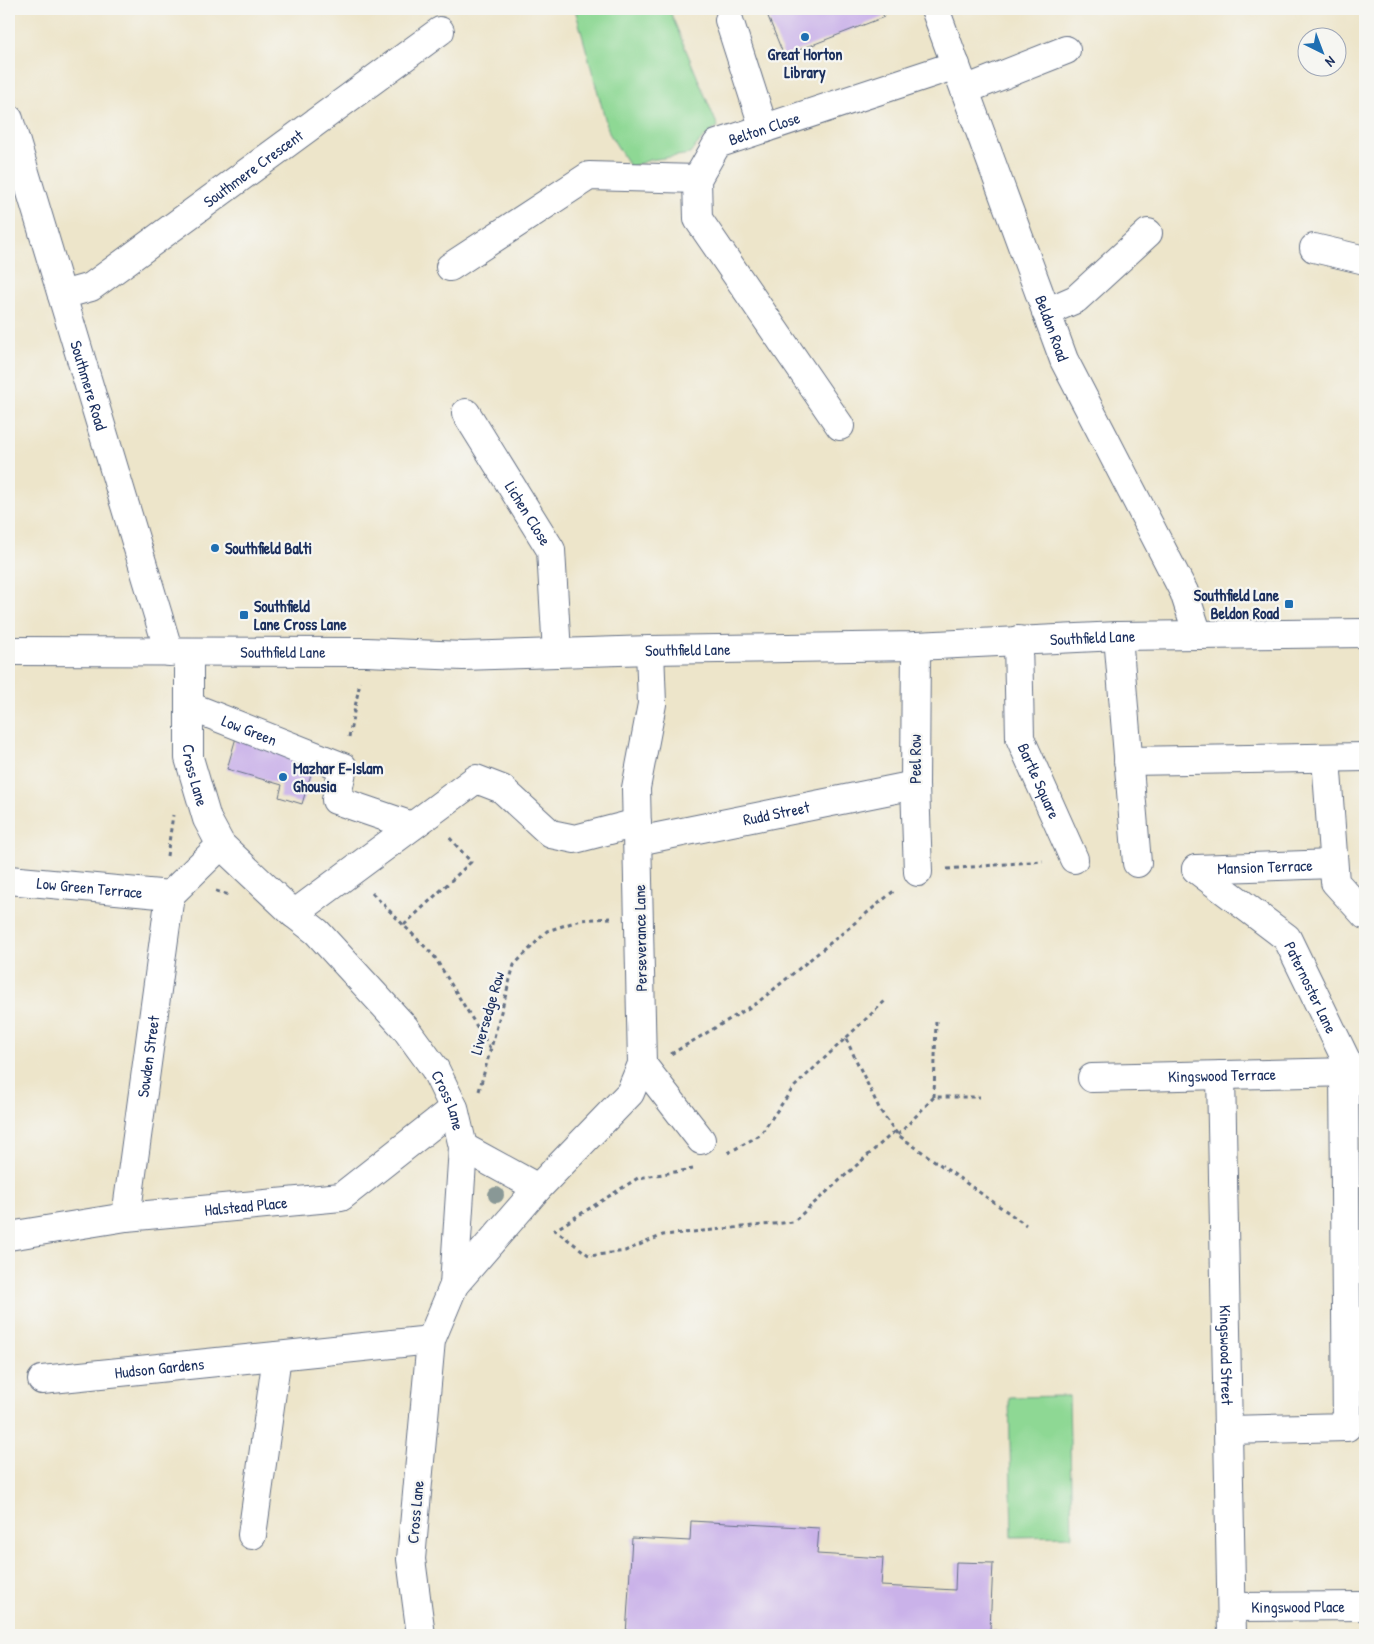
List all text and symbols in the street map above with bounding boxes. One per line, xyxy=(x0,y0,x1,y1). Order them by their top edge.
north arrow xyxy=(1296,28,1346,78)
marker: Great Horton Library xyxy=(799,31,811,43)
place label: Great Horton Library xyxy=(768,43,842,84)
text: N xyxy=(1322,52,1340,72)
street label: Belton Close xyxy=(726,106,803,150)
street label: Southmere Crescent xyxy=(199,124,308,212)
street label: Beldon Road xyxy=(1030,292,1074,364)
street label: Southmere Road xyxy=(65,338,113,433)
street label: Lichen Close xyxy=(500,477,557,550)
place label: Southfield Balti xyxy=(225,537,312,559)
marker: Southfield Balti xyxy=(209,542,221,554)
place label: Southfield Lane Beldon Road xyxy=(1194,584,1280,624)
place label: Southfield Lane Cross Lane xyxy=(254,595,347,635)
marker: Southfield Lane Beldon Road xyxy=(1283,598,1295,610)
marker: Southfield Lane Cross Lane xyxy=(238,609,250,621)
street label: Southfield Lane xyxy=(1049,625,1136,650)
street label: Southfield Lane xyxy=(645,638,731,661)
street label: Southfield Lane xyxy=(240,641,326,663)
street label: Low Green xyxy=(219,709,280,751)
street label: Peel Row xyxy=(904,734,926,784)
street label: Bartle Square xyxy=(1013,740,1066,823)
street label: Cross Lane xyxy=(178,744,214,809)
place label: Mazhar E-Islam Ghousia xyxy=(293,757,383,797)
marker: Mazhar E-Islam Ghousia xyxy=(277,771,289,783)
street label: Rudd Street xyxy=(741,796,812,830)
street label: Mansion Terrace xyxy=(1217,854,1314,879)
street label: Low Green Terrace xyxy=(36,872,144,903)
street label: Perseverance Lane xyxy=(628,884,652,992)
street label: Paternoster Lane xyxy=(1279,938,1343,1037)
street label: Liversedge Row xyxy=(465,969,509,1057)
street label: Sowden Street xyxy=(131,1014,164,1099)
street label: Kingswood Terrace xyxy=(1168,1063,1277,1087)
street label: Cross Lane xyxy=(426,1066,470,1133)
street label: Halstead Place xyxy=(204,1191,289,1221)
street label: Kingswood Street xyxy=(1215,1305,1238,1406)
street label: Hudson Gardens xyxy=(114,1352,205,1383)
street label: Cross Lane xyxy=(401,1479,429,1544)
street label: Kingswood Place xyxy=(1251,1595,1346,1618)

